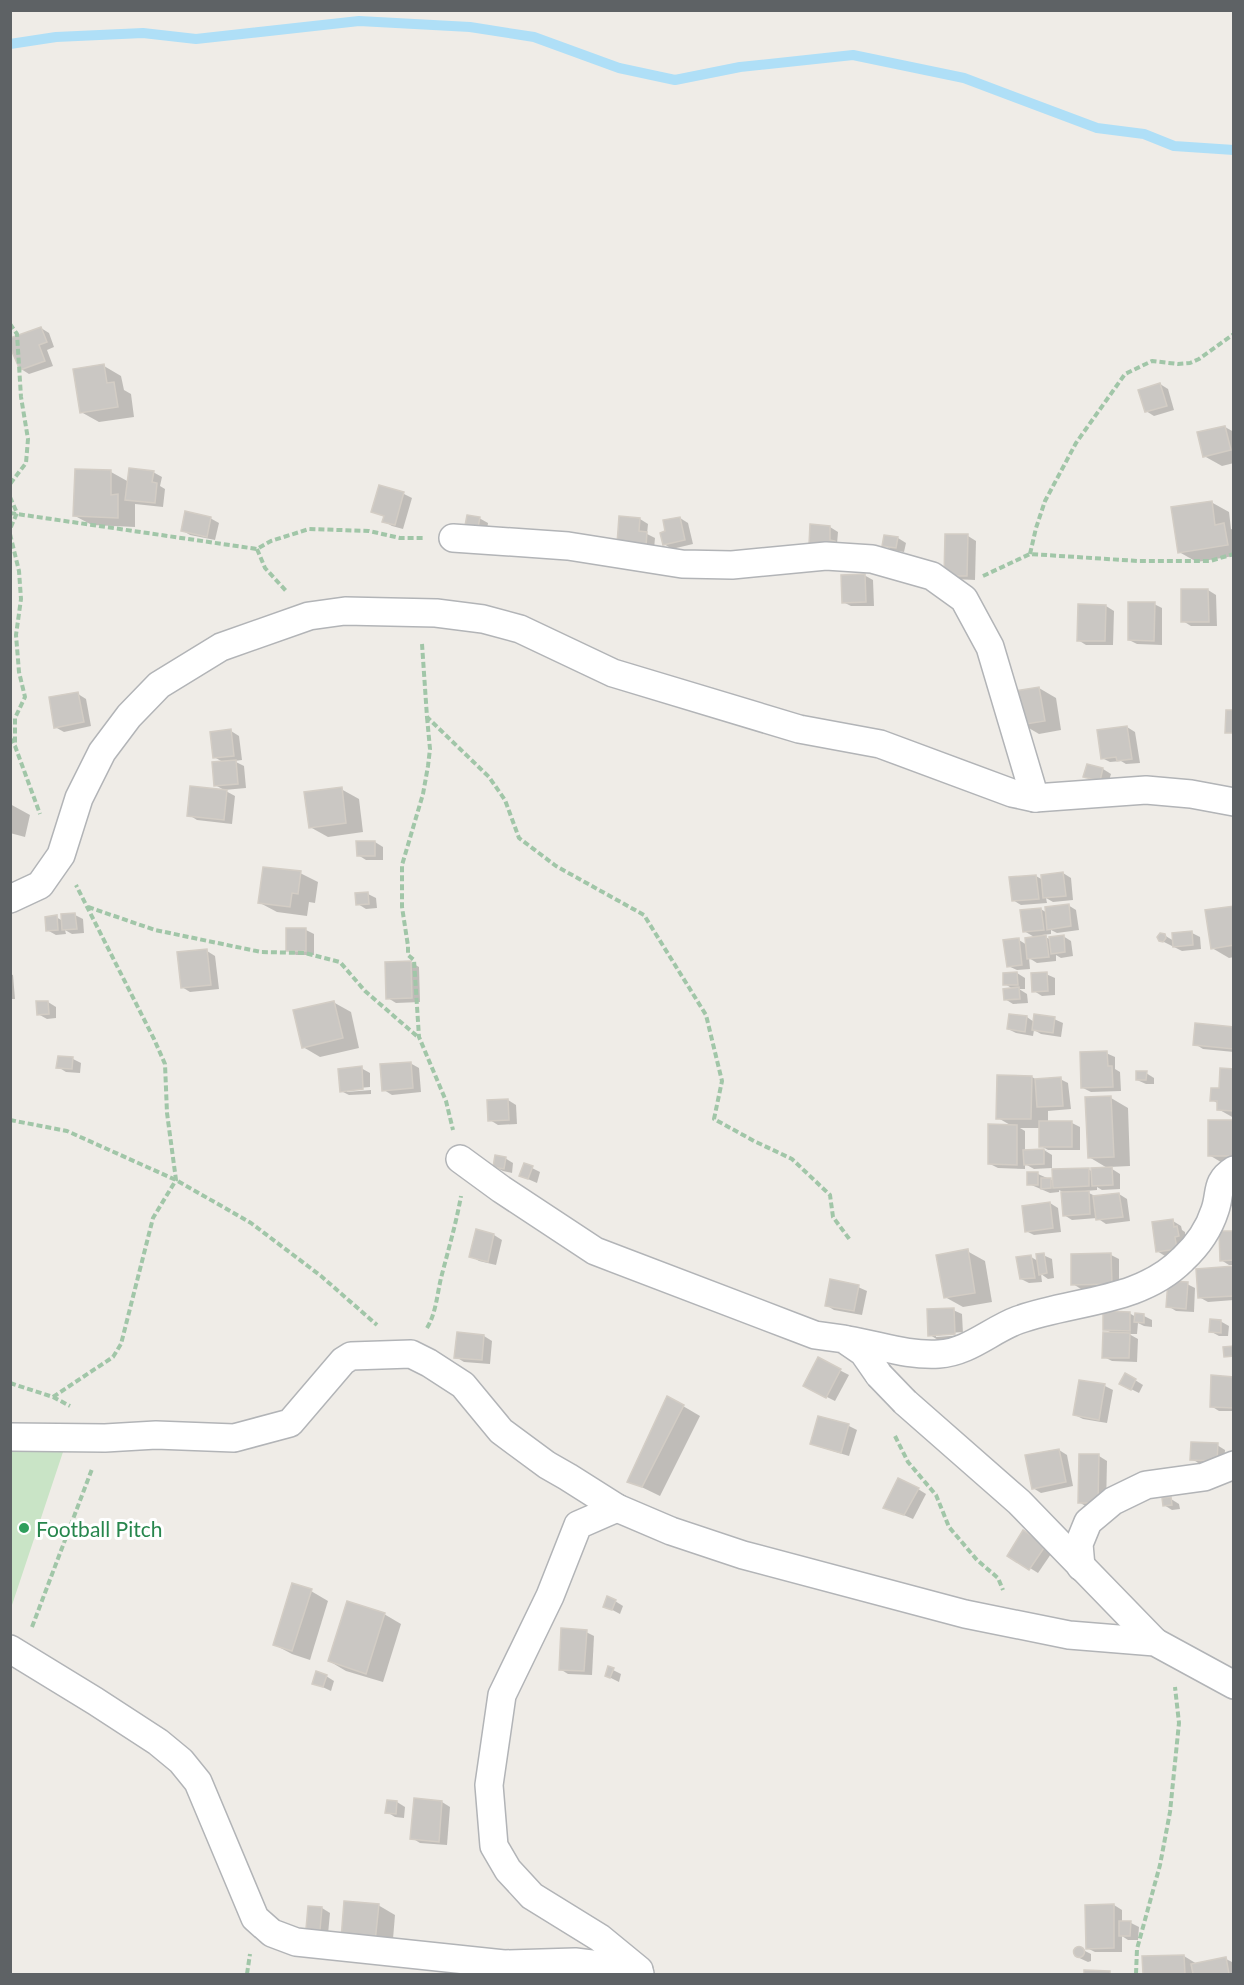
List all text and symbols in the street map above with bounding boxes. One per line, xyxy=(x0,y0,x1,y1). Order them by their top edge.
place label: Football Pitch xyxy=(36,1516,162,1541)
marker: Football Pitch xyxy=(17,1521,31,1535)

